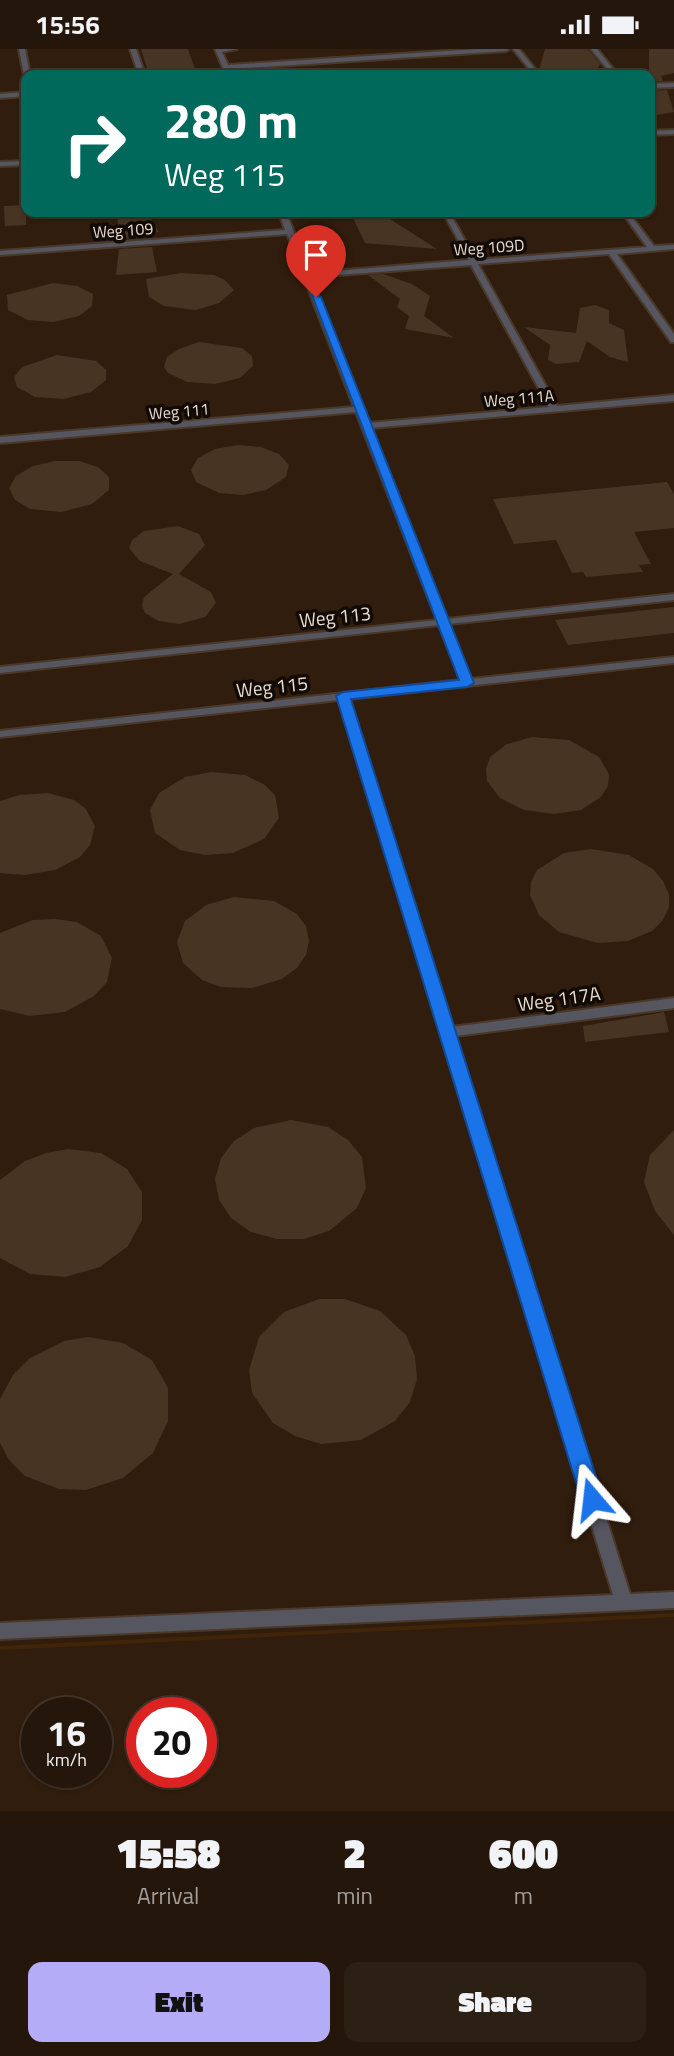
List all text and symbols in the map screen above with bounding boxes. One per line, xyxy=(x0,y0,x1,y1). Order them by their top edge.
text: 15:56 xyxy=(35,5,100,44)
text: 280 m xyxy=(164,82,298,157)
icon: right xyxy=(49,98,140,189)
text: Weg 115 xyxy=(164,150,285,198)
street label: Weg 109 xyxy=(92,216,154,244)
pin xyxy=(286,225,346,297)
street label: Weg 109D xyxy=(453,233,525,261)
icon: arrive xyxy=(297,236,335,274)
street label: Weg 111A xyxy=(483,383,555,413)
street label: Weg 111 xyxy=(148,396,210,426)
street label: Weg 113 xyxy=(298,598,372,634)
street label: Weg 115 xyxy=(235,668,309,704)
street label: Weg 117A xyxy=(516,978,602,1018)
position arrow xyxy=(555,1462,629,1536)
speed limit sign: 20 xyxy=(126,1697,217,1788)
text: 16 xyxy=(47,1706,86,1760)
text: km/h xyxy=(46,1746,87,1773)
text: 15:58 xyxy=(116,1820,220,1884)
text: 2 xyxy=(343,1820,366,1884)
text: 600 xyxy=(489,1820,558,1884)
text: Arrival xyxy=(137,1878,199,1913)
text: min xyxy=(336,1878,373,1913)
text: m xyxy=(514,1878,533,1913)
button: Exit xyxy=(28,1962,330,2042)
button: Share xyxy=(344,1962,646,2042)

